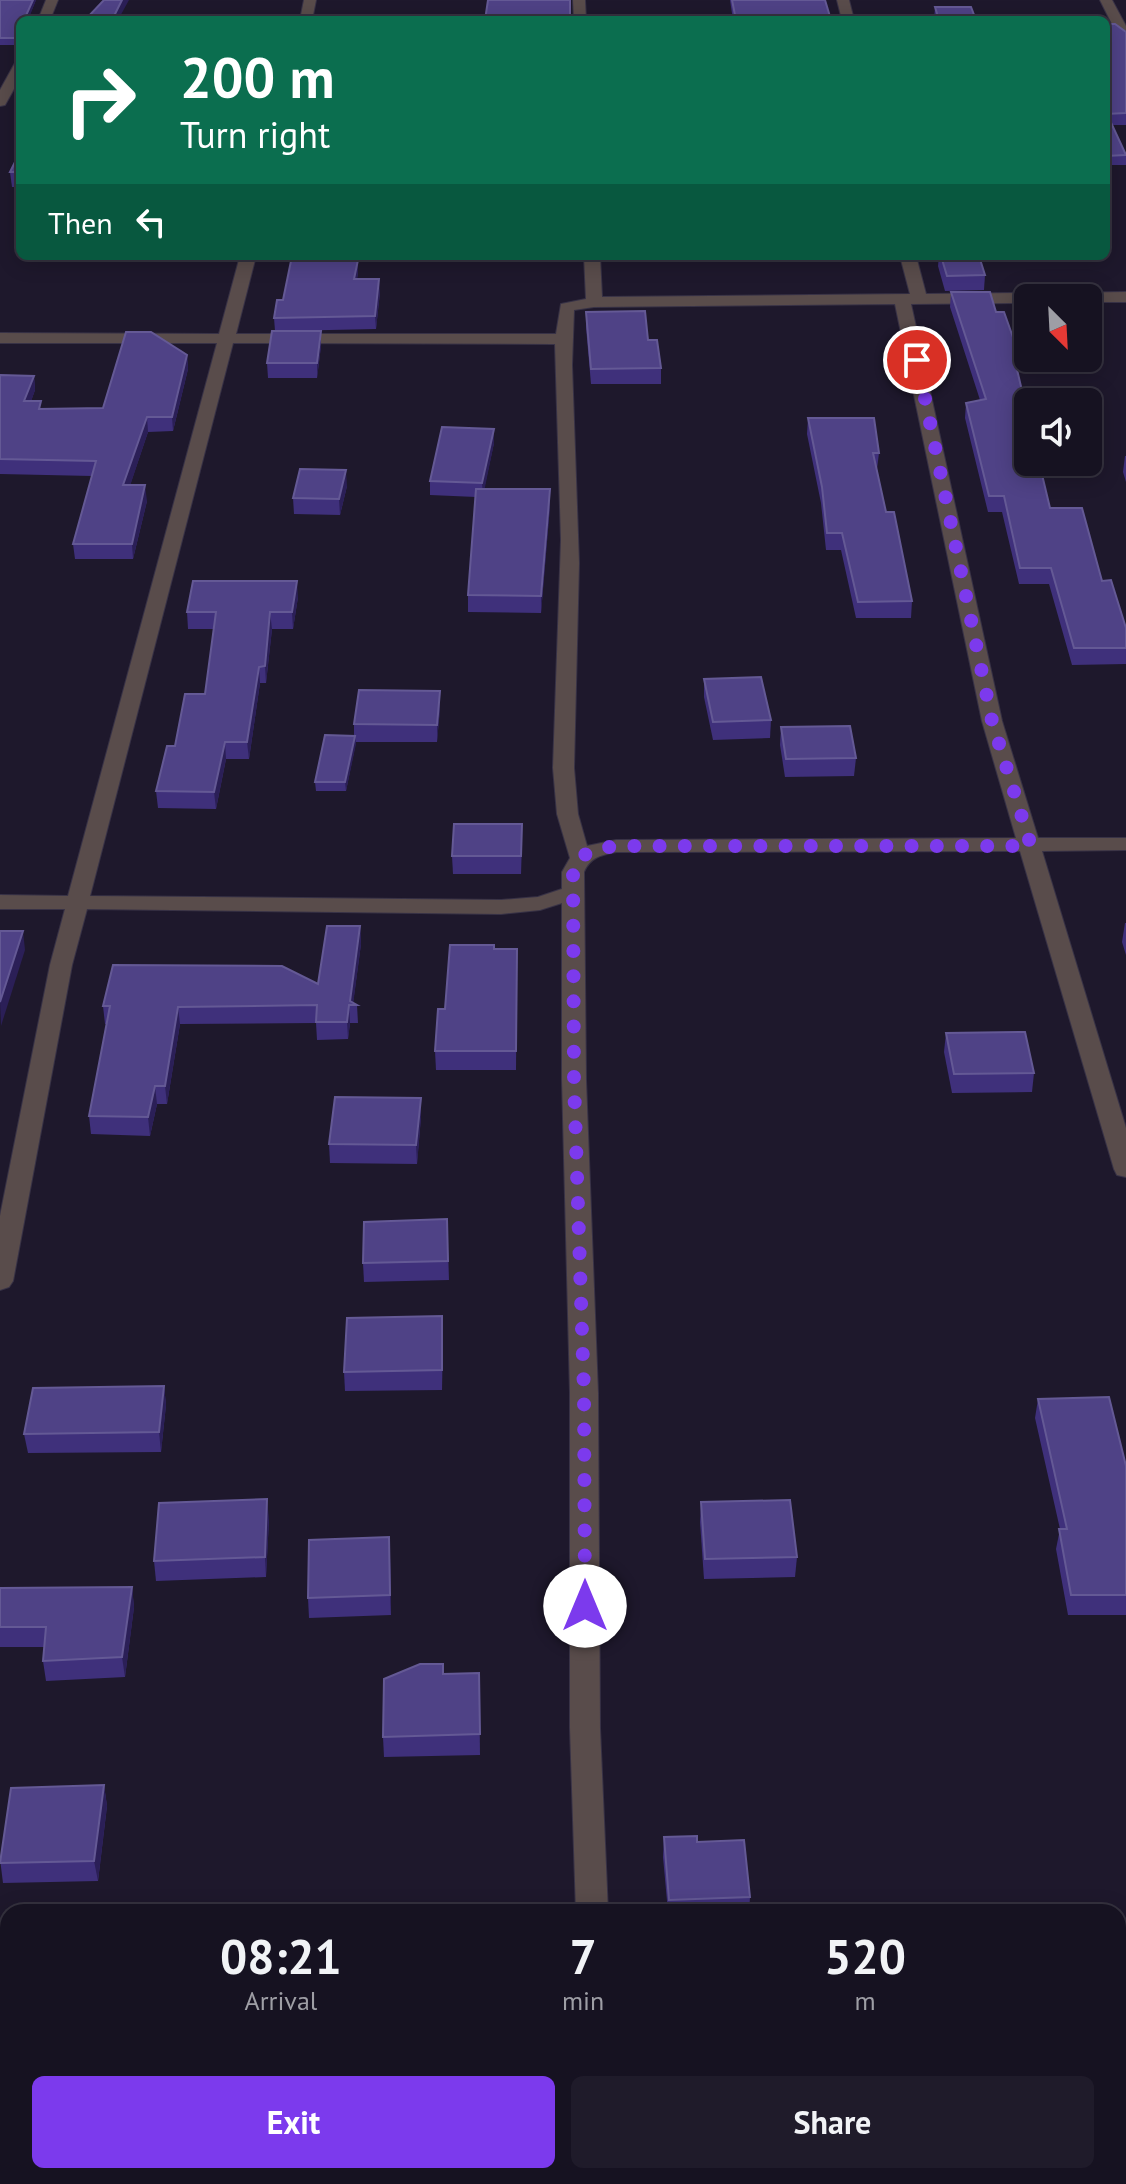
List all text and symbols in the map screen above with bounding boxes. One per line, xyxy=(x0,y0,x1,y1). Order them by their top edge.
text: 200 m xyxy=(180,41,335,113)
icon: right xyxy=(48,48,152,152)
text: Turn right xyxy=(180,111,330,158)
icon: left xyxy=(129,200,173,244)
text: Then xyxy=(48,203,113,242)
north arrow xyxy=(1014,284,1102,372)
map controls xyxy=(1014,284,1102,476)
pin xyxy=(883,326,951,394)
icon: arrive xyxy=(895,338,939,382)
button: sound xyxy=(1014,388,1102,476)
position arrow xyxy=(543,1564,627,1648)
text: 08:21 xyxy=(220,1925,342,1987)
text: 7 xyxy=(569,1925,597,1987)
text: 520 xyxy=(824,1925,906,1987)
text: Arrival xyxy=(245,1984,317,2017)
text: min xyxy=(562,1984,604,2017)
text: m xyxy=(855,1984,876,2017)
button: Exit xyxy=(32,2076,555,2168)
button: Share xyxy=(571,2076,1094,2168)

